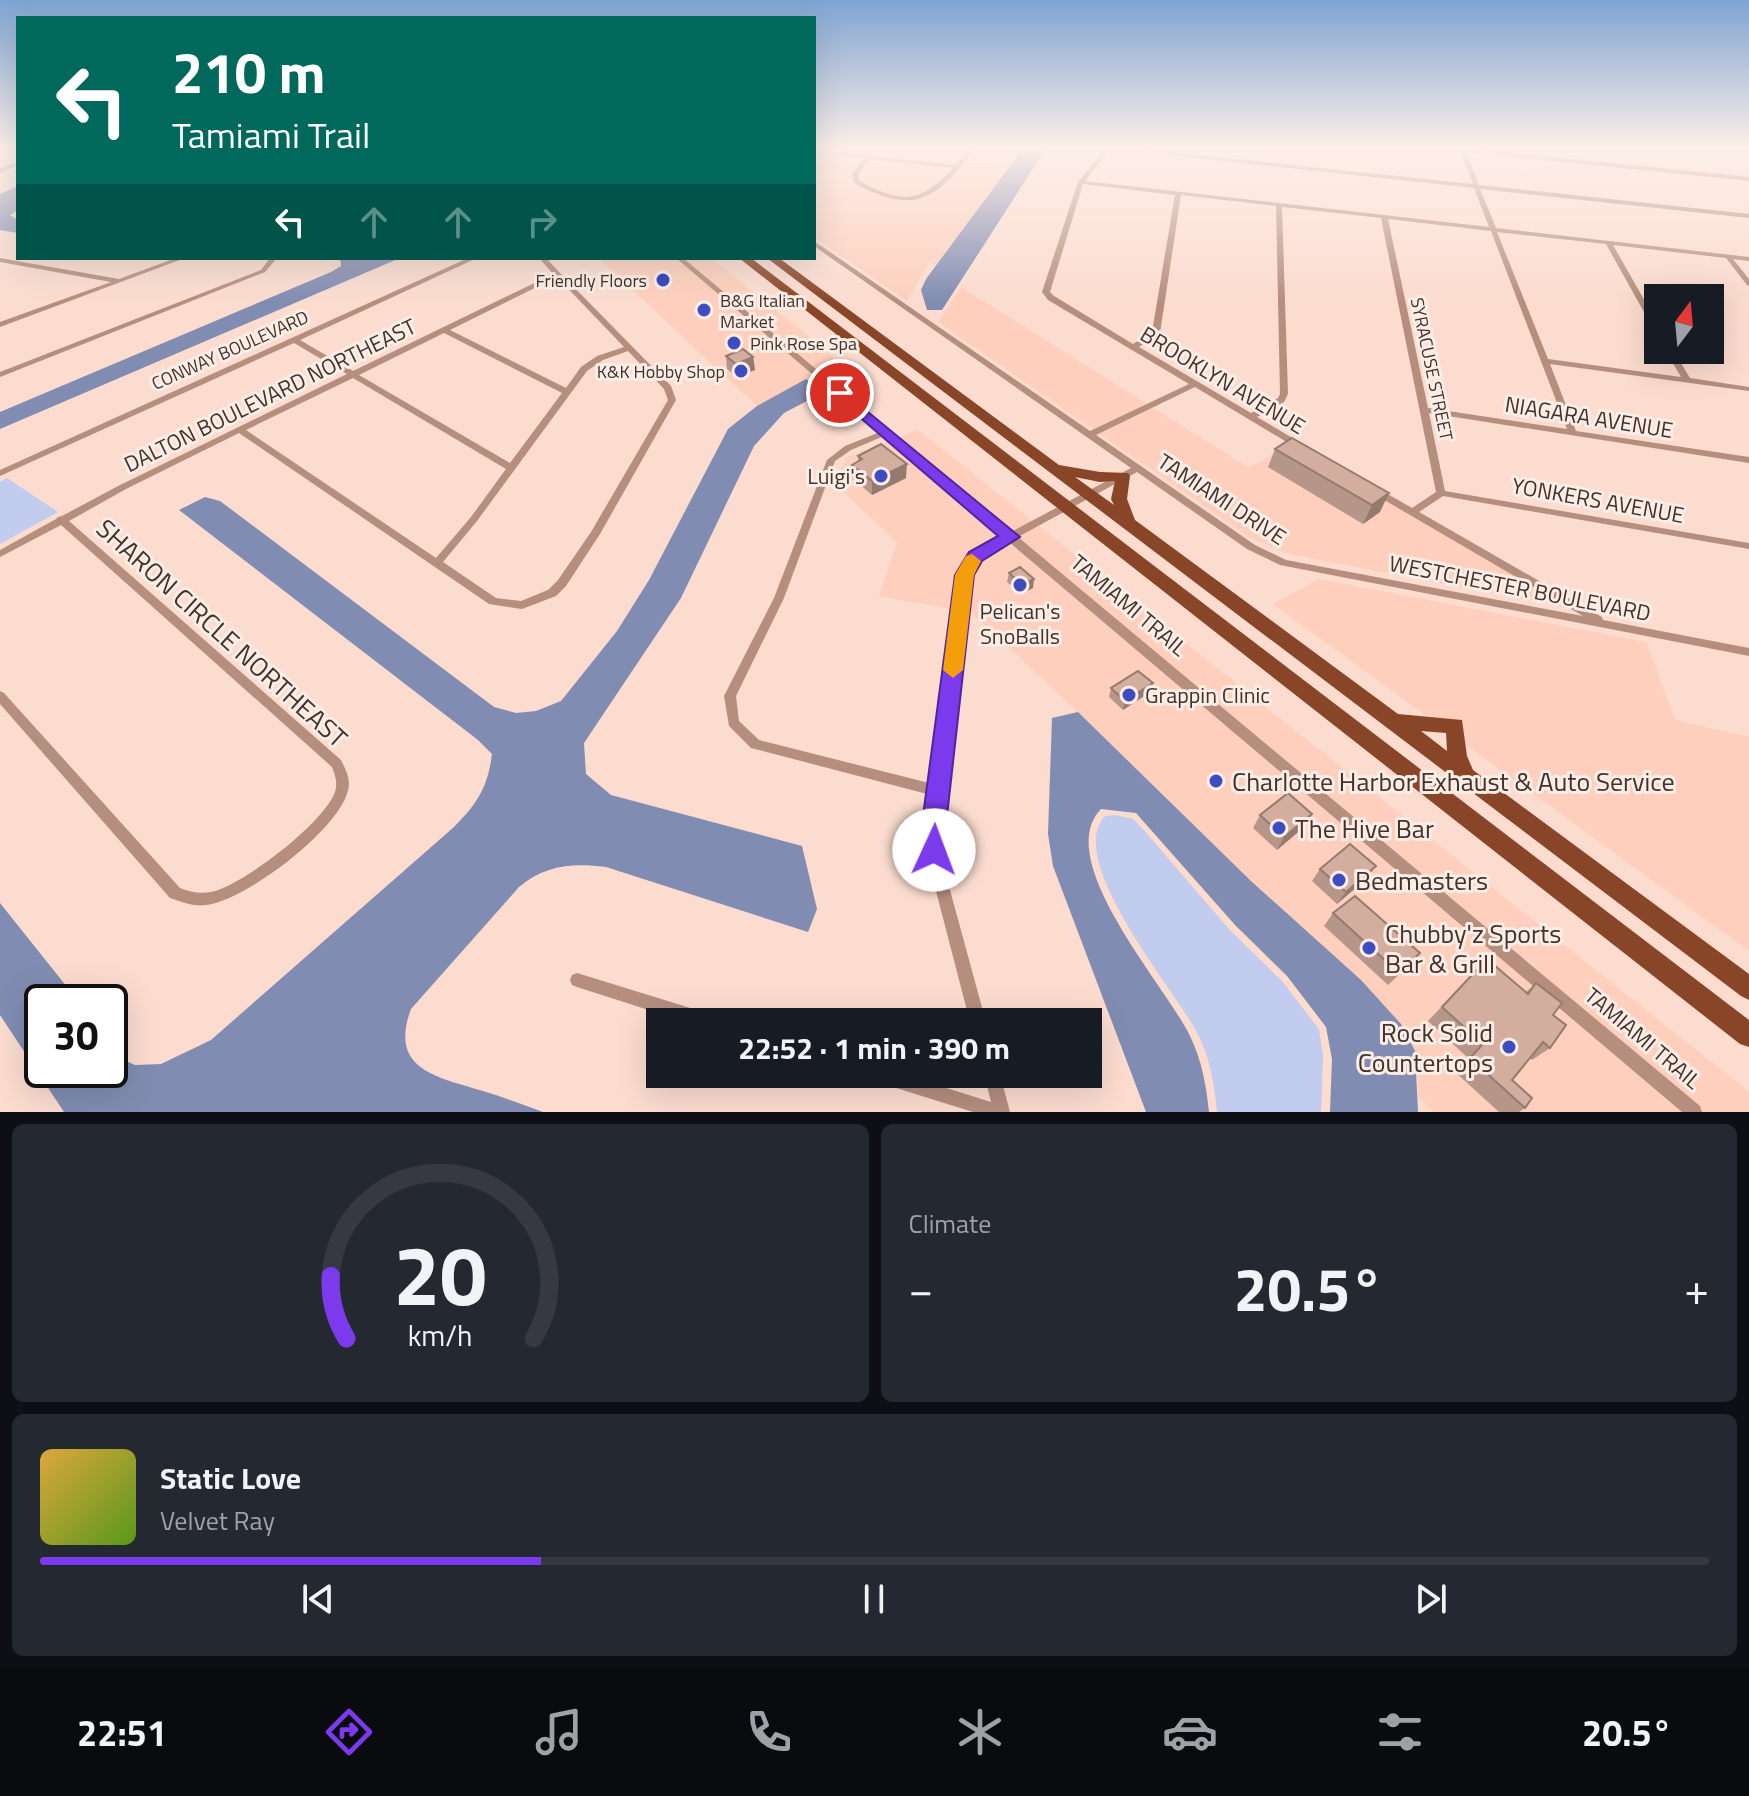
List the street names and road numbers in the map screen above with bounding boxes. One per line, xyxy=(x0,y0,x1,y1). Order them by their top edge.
street label: SYRACUSE STREET xyxy=(1404,295,1460,443)
street label: CONWAY BOULEVARD xyxy=(147,303,313,397)
street label: DALTON BOULEVARD NORTHEAST xyxy=(118,309,422,481)
street label: BROOKLYN AVENUE xyxy=(1134,317,1312,443)
street label: NIAGARA AVENUE xyxy=(1502,387,1676,447)
street label: TAMIAMI DRIVE xyxy=(1151,445,1293,553)
street label: YONKERS AVENUE xyxy=(1509,468,1687,532)
street label: SHARON CIRCLE NORTHEAST xyxy=(88,509,356,757)
street label: TAMIAMI TRAIL xyxy=(1063,546,1195,664)
street label: WESTCHESTER BOULEVARD xyxy=(1386,546,1654,630)
street label: TAMIAMI TRAIL xyxy=(1577,979,1709,1097)

